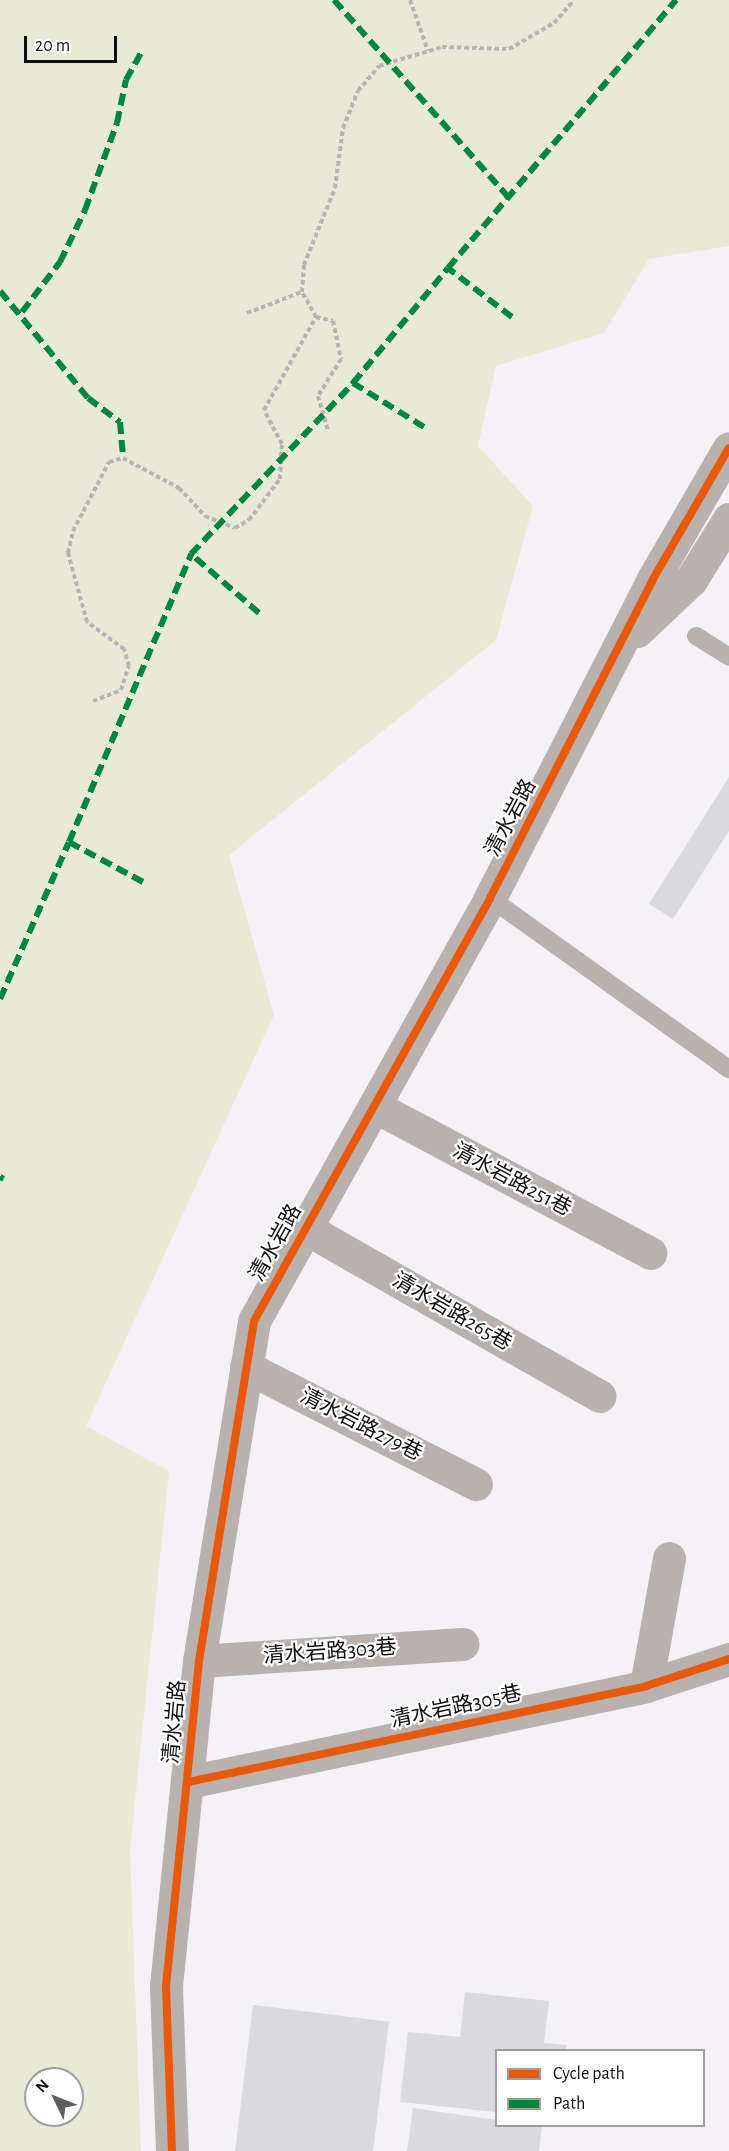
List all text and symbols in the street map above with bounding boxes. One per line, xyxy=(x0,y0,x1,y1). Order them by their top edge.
scale bar xyxy=(27,24,120,62)
text: 20 m xyxy=(35,37,70,55)
street label: 清水岩路 xyxy=(480,775,542,861)
street label: 清水岩路251巷 xyxy=(448,1138,576,1222)
street label: 清水岩路 xyxy=(245,1200,307,1286)
street label: 清水岩路265巷 xyxy=(388,1268,516,1356)
street label: 清水岩路279巷 xyxy=(296,1384,426,1466)
street label: 清水岩路303巷 xyxy=(263,1635,397,1669)
street label: 清水岩路 xyxy=(159,1679,191,1765)
street label: 清水岩路305巷 xyxy=(388,1681,524,1733)
legend xyxy=(495,2049,705,2127)
text: Cycle path xyxy=(553,2065,625,2083)
north arrow xyxy=(24,2067,84,2127)
text: N xyxy=(33,2077,52,2096)
text: Path xyxy=(553,2095,585,2113)

